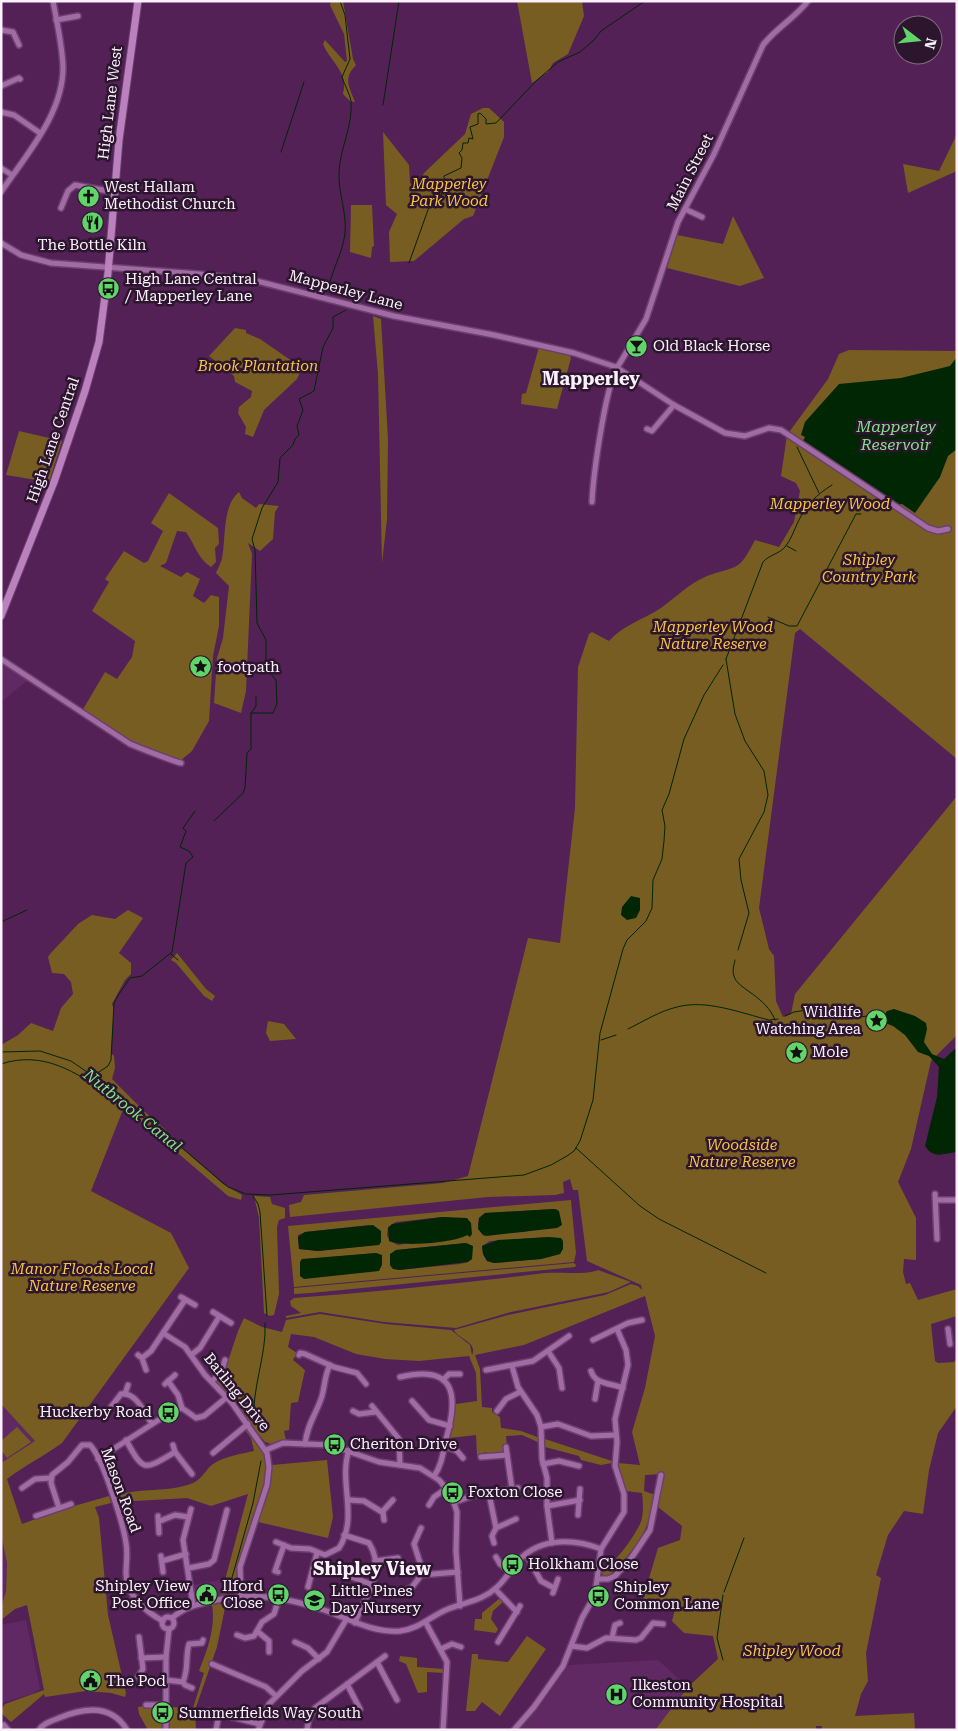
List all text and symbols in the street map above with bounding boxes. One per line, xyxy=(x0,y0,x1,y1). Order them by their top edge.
north arrow xyxy=(893,15,943,65)
text: N xyxy=(921,36,940,51)
street label: High Lane West xyxy=(94,45,126,161)
street label: Main Street xyxy=(663,130,717,213)
park label: Mapperley Park Wood xyxy=(409,175,488,210)
place label: West Hallam Methodist Church xyxy=(104,178,236,213)
church icon: West Hallam Methodist Church xyxy=(76,184,100,208)
restaurant icon: The Bottle Kiln xyxy=(80,210,104,234)
place label: The Bottle Kiln xyxy=(37,236,147,254)
street label: Mapperley Lane xyxy=(287,266,405,314)
place label: High Lane Central / Mapperley Lane xyxy=(124,270,257,305)
bus stop icon: High Lane Central / Mapperley Lane xyxy=(97,276,121,300)
bar icon: Old Black Horse xyxy=(625,334,649,358)
place label: Old Black Horse xyxy=(653,337,770,355)
park label: Brook Plantation xyxy=(197,357,318,375)
district label: Mapperley xyxy=(542,368,640,389)
street label: High Lane Central xyxy=(23,374,83,505)
water label: Mapperley Reservoir xyxy=(855,417,937,454)
park label: Mapperley Wood xyxy=(769,495,890,513)
park label: Shipley Country Park xyxy=(822,551,917,586)
park label: Mapperley Wood Nature Reserve xyxy=(652,618,773,653)
place icon: footpath xyxy=(189,655,213,679)
place label: footpath xyxy=(217,658,280,676)
place label: Wildlife Watching Area xyxy=(755,1003,861,1038)
place icon: Wildlife Watching Area xyxy=(865,1009,889,1033)
place icon: Mole xyxy=(784,1040,808,1064)
place label: Mole xyxy=(812,1043,848,1061)
water label: Nutbrook Canal xyxy=(79,1064,186,1156)
park label: Woodside Nature Reserve xyxy=(687,1136,796,1171)
park label: Manor Floods Local Nature Reserve xyxy=(10,1260,154,1295)
street label: Barling Drive xyxy=(200,1349,274,1435)
bus stop icon: Huckerby Road xyxy=(156,1400,180,1424)
place label: Huckerby Road xyxy=(39,1403,152,1421)
bus stop icon: Cheriton Drive xyxy=(322,1432,346,1456)
place label: Cheriton Drive xyxy=(350,1435,457,1453)
street label: Mason Road xyxy=(97,1445,145,1535)
bus stop icon: Foxton Close xyxy=(440,1480,464,1504)
place label: Foxton Close xyxy=(468,1483,562,1501)
bus stop icon: Holkham Close xyxy=(500,1552,524,1576)
place label: Holkham Close xyxy=(528,1555,639,1573)
district label: Shipley View xyxy=(313,1558,431,1579)
place label: Shipley View Post Office xyxy=(95,1577,191,1612)
place label: Ilford Close xyxy=(222,1577,263,1612)
place label: Shipley Common Lane xyxy=(614,1578,720,1613)
place label: Little Pines Day Nursery xyxy=(331,1582,421,1617)
public building icon: Shipley View Post Office xyxy=(194,1583,218,1607)
bus stop icon: Ilford Close xyxy=(267,1583,291,1607)
bus stop icon: Shipley Common Lane xyxy=(586,1584,610,1608)
school or university icon: Little Pines Day Nursery xyxy=(303,1588,327,1612)
park label: Shipley Wood xyxy=(742,1642,841,1660)
public building icon: The Pod xyxy=(78,1669,102,1693)
place label: The Pod xyxy=(106,1672,166,1690)
place label: Ilkeston Community Hospital xyxy=(632,1676,783,1711)
hospital icon: Ilkeston Community Hospital xyxy=(604,1682,628,1706)
bus stop icon: Summerfields Way South xyxy=(151,1701,175,1725)
place label: Summerfields Way South xyxy=(179,1704,362,1722)

